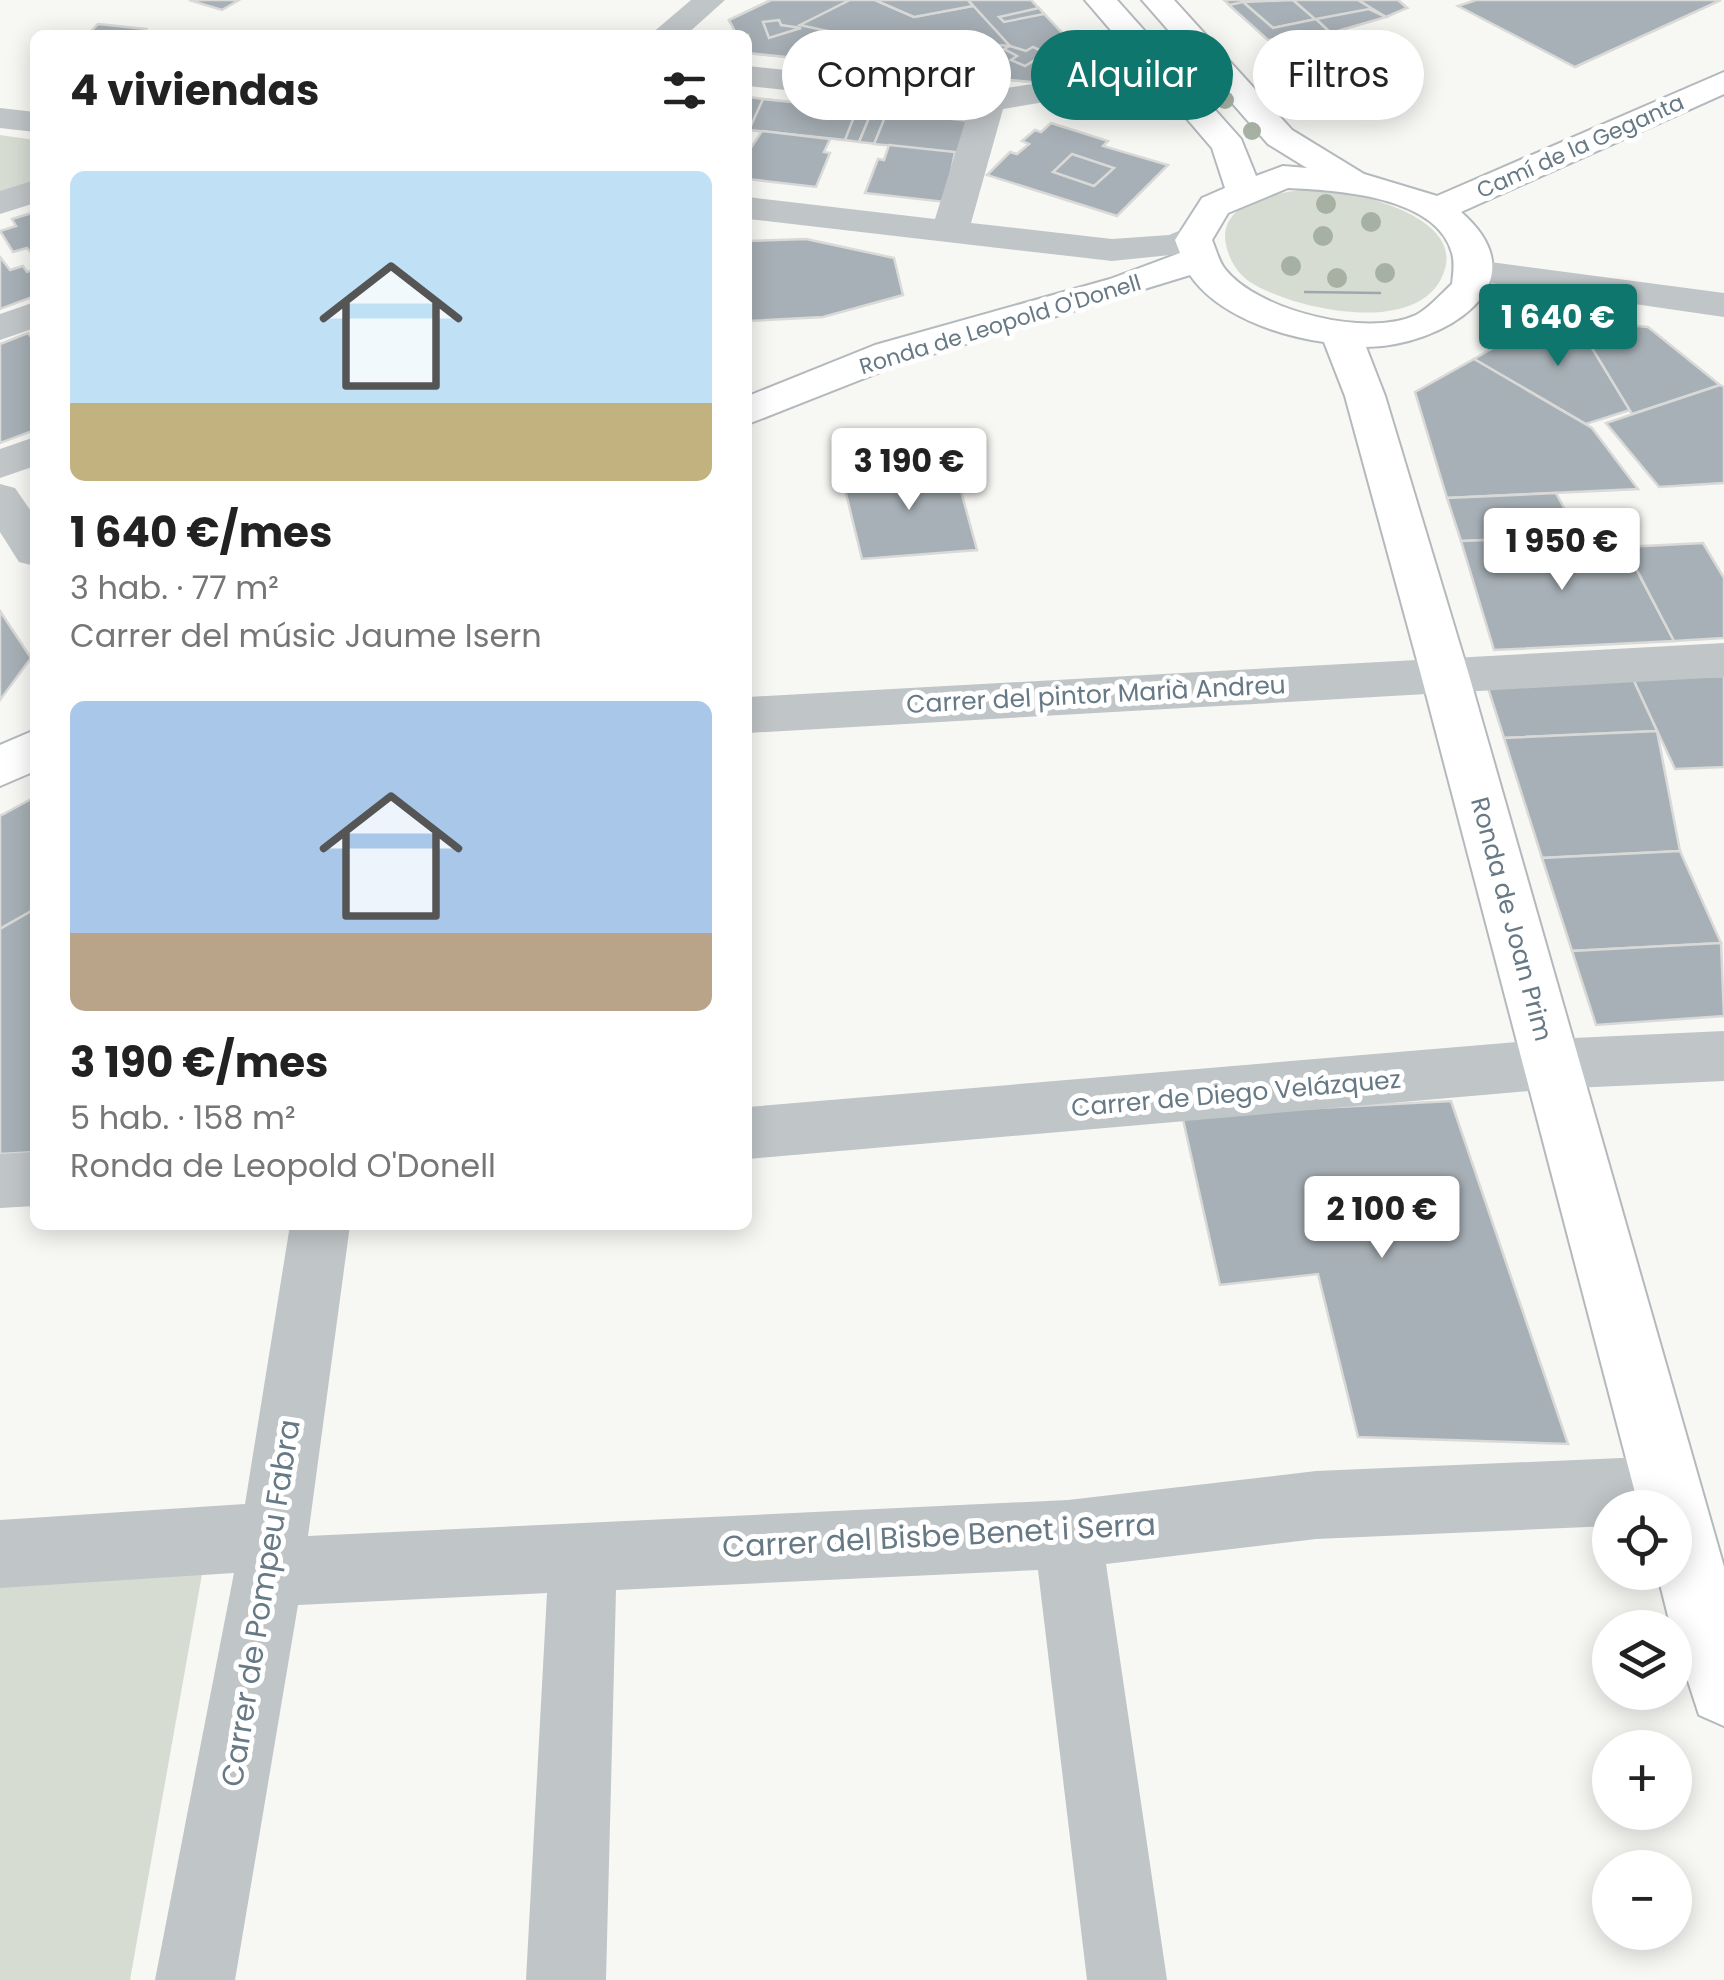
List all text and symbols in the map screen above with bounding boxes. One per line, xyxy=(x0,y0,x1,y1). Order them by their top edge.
chip: Comprar xyxy=(782,30,1011,120)
chip: Alquilar xyxy=(1031,30,1233,120)
chip: Filtros xyxy=(1253,30,1424,120)
text: 4 viviendas xyxy=(70,61,319,120)
icon: filters xyxy=(657,63,712,118)
street label: Camí de la Geganta xyxy=(1472,87,1689,206)
icon: home xyxy=(301,236,481,416)
street label: Ronda de Leopold O'Donell xyxy=(856,267,1145,382)
pin: 1 640 € xyxy=(1466,284,1650,369)
text: 1 640 € xyxy=(1501,294,1615,339)
pin: 3 190 € xyxy=(817,428,1001,513)
text: 3 190 € xyxy=(854,438,964,483)
text: 1 640 €/mes xyxy=(70,503,332,562)
pin: 1 950 € xyxy=(1470,508,1654,593)
text: 1 950 € xyxy=(1506,518,1618,563)
text: 3 hab. · 77 m² xyxy=(70,565,279,610)
text: Carrer del músic Jaume Isern xyxy=(70,613,542,658)
street label: Carrer del pintor Marià Andreu xyxy=(905,667,1287,722)
icon: home xyxy=(301,766,481,946)
street label: Ronda de Joan Prim xyxy=(1462,793,1561,1045)
text: 3 190 €/mes xyxy=(70,1033,328,1092)
street label: Carrer de Diego Velázquez xyxy=(1070,1062,1402,1125)
text: 5 hab. · 158 m² xyxy=(70,1095,296,1140)
text: Ronda de Leopold O'Donell xyxy=(70,1143,496,1188)
pin: 2 100 € xyxy=(1290,1176,1474,1261)
text: 2 100 € xyxy=(1326,1186,1438,1231)
street label: Carrer de Pompeu Fabra xyxy=(210,1416,311,1790)
map controls xyxy=(1592,1490,1692,1950)
button: locate xyxy=(1592,1490,1692,1590)
street label: Carrer del Bisbe Benet i Serra xyxy=(721,1503,1157,1568)
button: layers xyxy=(1592,1610,1692,1710)
button: + xyxy=(1592,1730,1692,1830)
button: − xyxy=(1592,1850,1692,1950)

